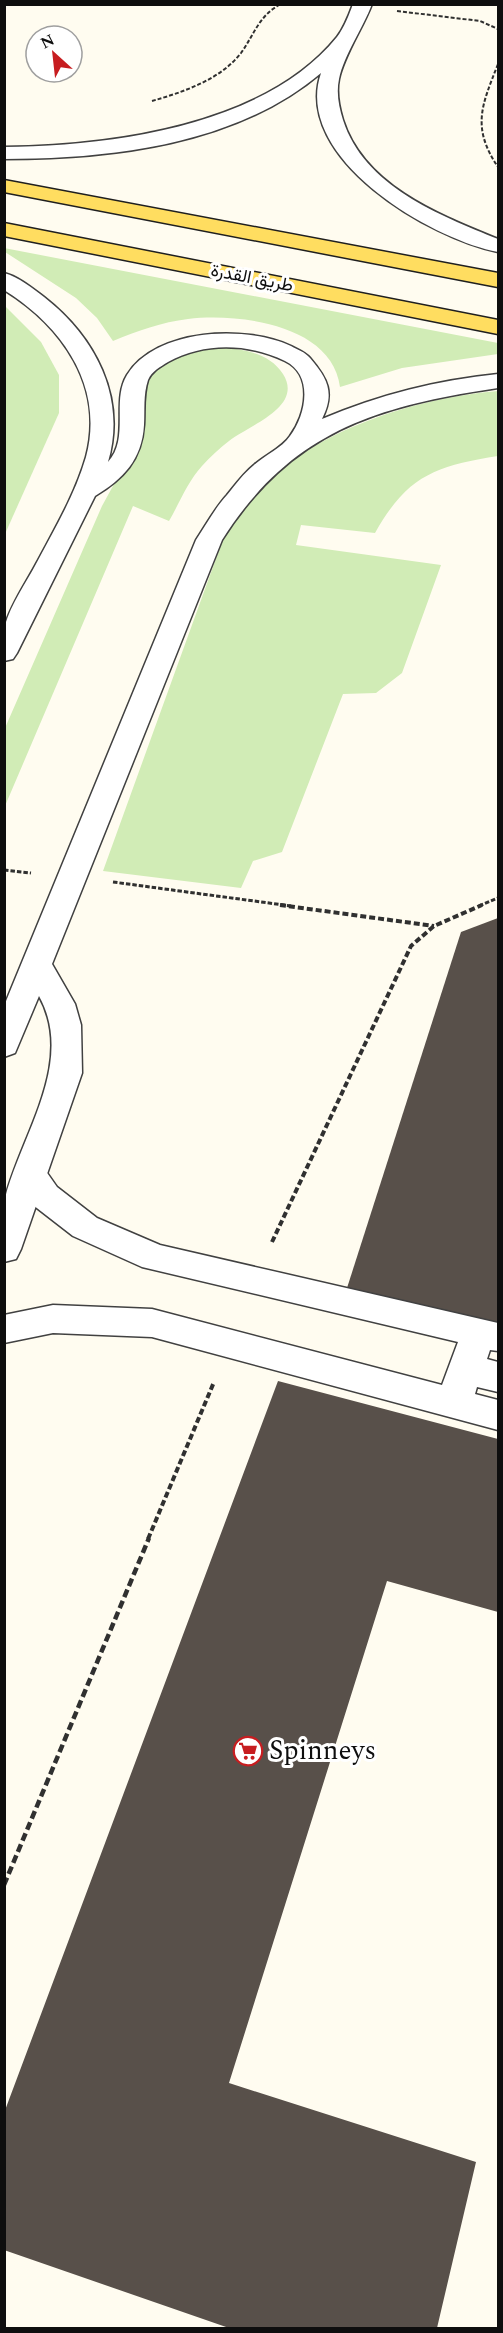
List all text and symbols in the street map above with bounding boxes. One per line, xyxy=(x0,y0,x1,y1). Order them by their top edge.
north arrow xyxy=(24,24,84,84)
text: N xyxy=(36,28,59,55)
street label: طريق القدرة xyxy=(208,257,296,299)
place label: Spinneys xyxy=(269,1730,376,1772)
supermarket icon: Spinneys xyxy=(232,1735,264,1767)

